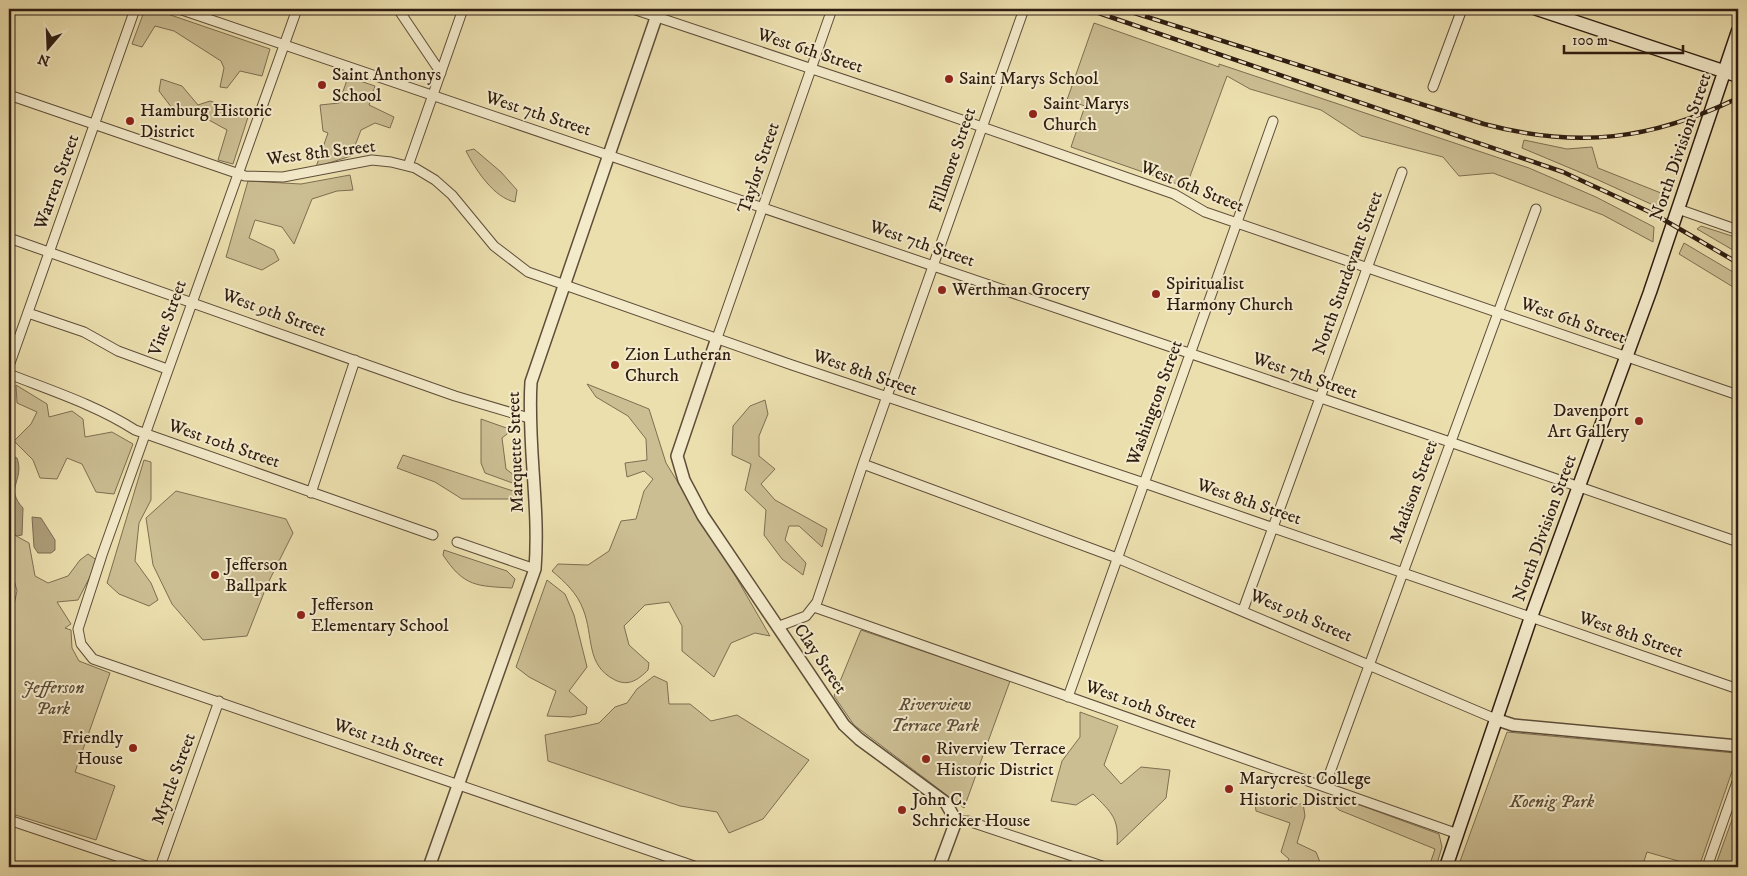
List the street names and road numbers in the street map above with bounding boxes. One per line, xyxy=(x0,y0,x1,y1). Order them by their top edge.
street label: West 6th Street xyxy=(753,23,866,78)
street label: North Division Street xyxy=(1645,70,1717,224)
street label: West 7th Street xyxy=(481,86,594,142)
street label: Fillmore Street xyxy=(925,105,981,215)
street label: Taylor Street xyxy=(733,119,785,216)
street label: Warren Street xyxy=(29,131,84,234)
street label: West 8th Street xyxy=(264,135,377,171)
street label: West 6th Street xyxy=(1136,156,1247,218)
street label: North Sturdevant Street xyxy=(1308,188,1388,358)
street label: West 7th Street xyxy=(866,215,978,272)
street label: Vine Street xyxy=(144,277,192,360)
street label: West 9th Street xyxy=(218,284,329,342)
street label: West 6th Street xyxy=(1517,292,1629,349)
street label: Washington Street xyxy=(1122,337,1188,470)
street label: West 8th Street xyxy=(809,344,920,401)
street label: West 7th Street xyxy=(1249,347,1361,404)
street label: Marquette Street xyxy=(503,391,529,513)
street label: West 10th Street xyxy=(164,414,283,473)
street label: Madison Street xyxy=(1385,437,1443,547)
street label: North Division Street xyxy=(1508,451,1582,604)
street label: West 8th Street xyxy=(1193,473,1304,530)
street label: West 9th Street xyxy=(1245,584,1356,648)
street label: West 8th Street xyxy=(1575,606,1686,663)
street label: Clay Street xyxy=(789,620,852,698)
street label: West 10th Street xyxy=(1081,675,1200,734)
street label: West 12th Street xyxy=(330,713,448,772)
street label: Myrtle Street xyxy=(147,730,201,828)

